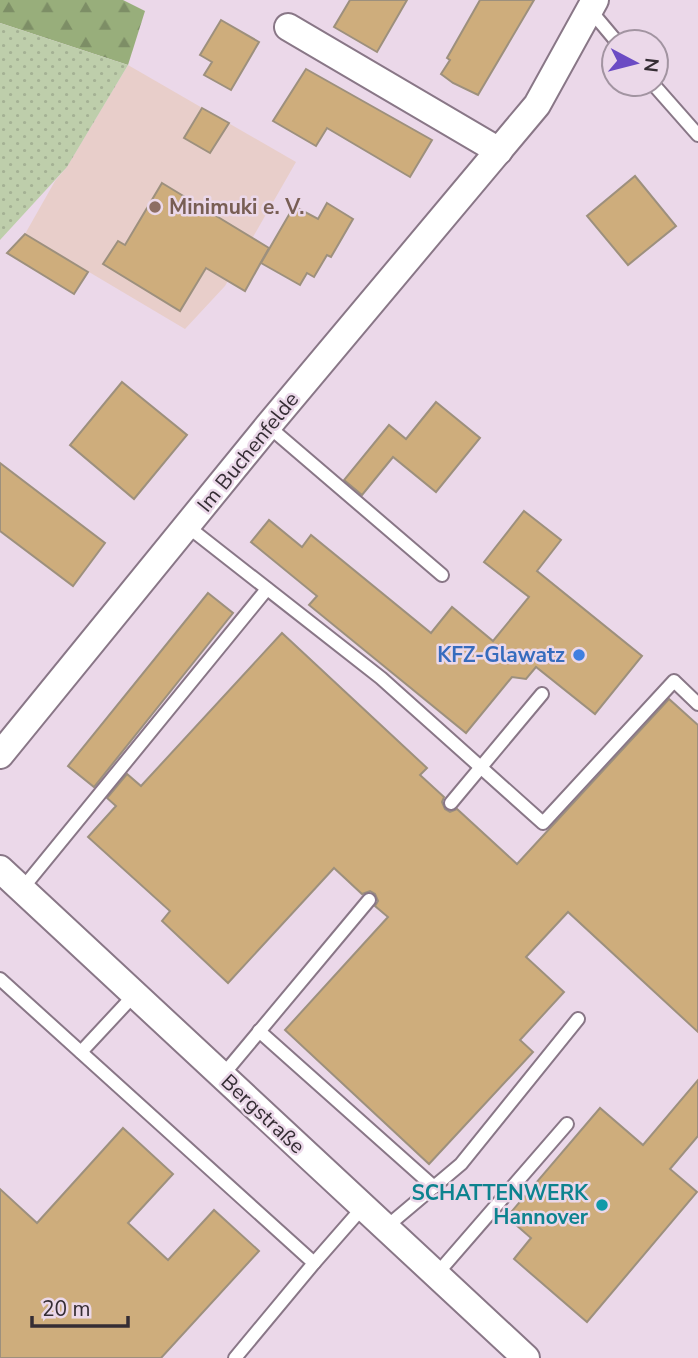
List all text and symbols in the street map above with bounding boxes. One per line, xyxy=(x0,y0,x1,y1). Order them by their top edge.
north arrow xyxy=(600,28,670,98)
text: N xyxy=(637,56,665,74)
place label: Minimuki e. V. xyxy=(169,193,304,221)
marker: Minimuki e. V. xyxy=(147,199,163,215)
street label: Im Buchenfelde xyxy=(191,386,305,518)
place label: KFZ-Glawatz xyxy=(437,641,565,669)
marker: KFZ-Glawatz xyxy=(571,647,587,663)
street label: Bergstraße xyxy=(215,1068,311,1160)
place label: SCHATTENWERK Hannover xyxy=(411,1179,589,1231)
marker: SCHATTENWERK Hannover xyxy=(594,1197,610,1213)
scale bar xyxy=(32,1284,128,1328)
text: 20 m xyxy=(42,1295,91,1323)

